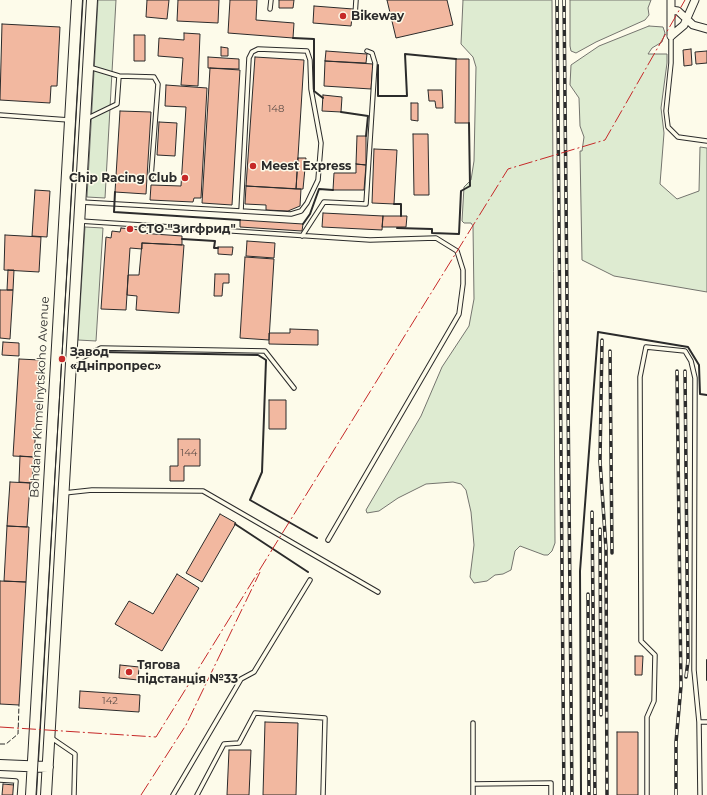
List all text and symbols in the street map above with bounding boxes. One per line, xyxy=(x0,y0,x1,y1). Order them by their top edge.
place label: Bikeway xyxy=(351,9,404,23)
marker: Bikeway xyxy=(338,11,348,21)
house number: 148 xyxy=(268,103,284,115)
place label: Meest Express xyxy=(261,159,351,173)
marker: Meest Express xyxy=(248,161,258,171)
place label: Chip Racing Club xyxy=(69,171,177,185)
marker: Chip Racing Club xyxy=(180,173,190,183)
place label: СТО "Зигфрид" xyxy=(138,222,236,236)
marker: СТО "Зигфрид" xyxy=(125,224,135,234)
street label: Bohdana Khmelnytskoho Avenue xyxy=(28,296,52,498)
place label: Завод «Дніпропрес» xyxy=(70,345,161,373)
marker: Завод «Дніпропрес» xyxy=(57,354,67,364)
house number: 144 xyxy=(181,447,197,459)
place label: Тягова пiдстанцiя №33 xyxy=(137,658,238,686)
marker: Тягова пiдстанцiя №33 xyxy=(124,667,134,677)
house number: 142 xyxy=(102,695,118,707)

